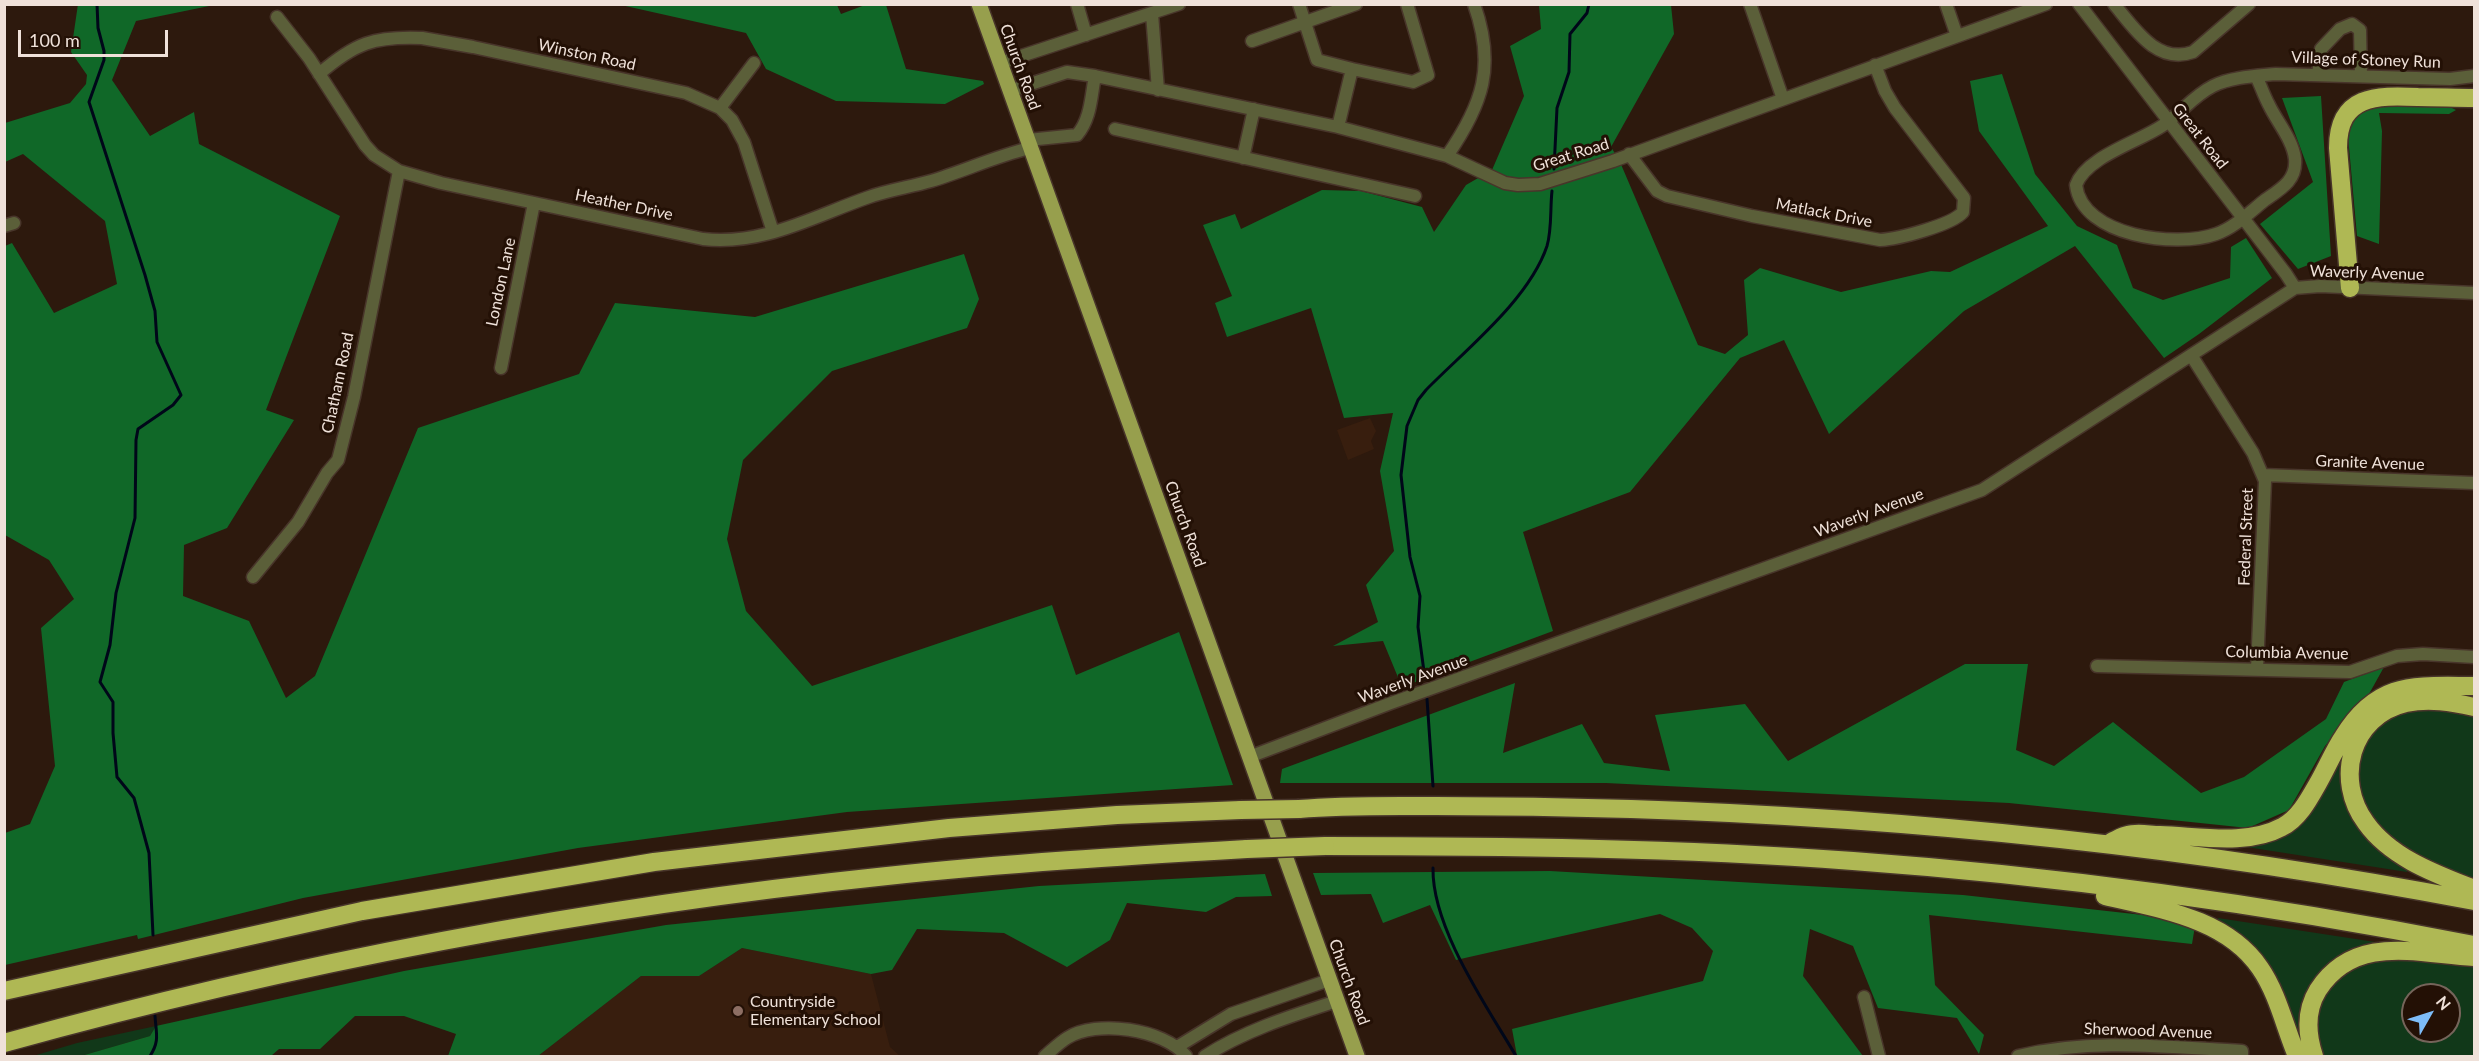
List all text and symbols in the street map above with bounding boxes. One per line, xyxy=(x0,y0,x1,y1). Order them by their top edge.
scale bar xyxy=(21,18,171,56)
street label: Church Road xyxy=(996,21,1044,113)
text: 100 m xyxy=(29,29,80,51)
street label: Winston Road xyxy=(536,35,638,75)
street label: Village of Stoney Run xyxy=(2291,48,2441,72)
street label: Great Road xyxy=(2168,99,2232,173)
street label: Great Road xyxy=(1531,134,1611,176)
street label: Heather Drive xyxy=(573,185,675,225)
street label: Matlack Drive xyxy=(1774,194,1874,232)
street label: London Lane xyxy=(482,236,520,328)
street label: Waverly Avenue xyxy=(2309,261,2425,285)
street label: Chatham Road xyxy=(318,331,358,435)
street label: Granite Avenue xyxy=(2315,452,2425,474)
street label: Church Road xyxy=(1161,478,1209,570)
street label: Waverly Avenue xyxy=(1812,484,1926,542)
street label: Federal Street xyxy=(2235,488,2257,586)
street label: Columbia Avenue xyxy=(2225,642,2349,664)
street label: Waverly Avenue xyxy=(1356,650,1470,708)
street label: Church Road xyxy=(1325,936,1373,1028)
north arrow xyxy=(2401,983,2461,1043)
place label: Countryside Elementary School xyxy=(750,992,881,1030)
text: N xyxy=(2433,992,2455,1013)
marker: Countryside Elementary School xyxy=(731,1004,745,1018)
street label: Sherwood Avenue xyxy=(2084,1019,2212,1043)

